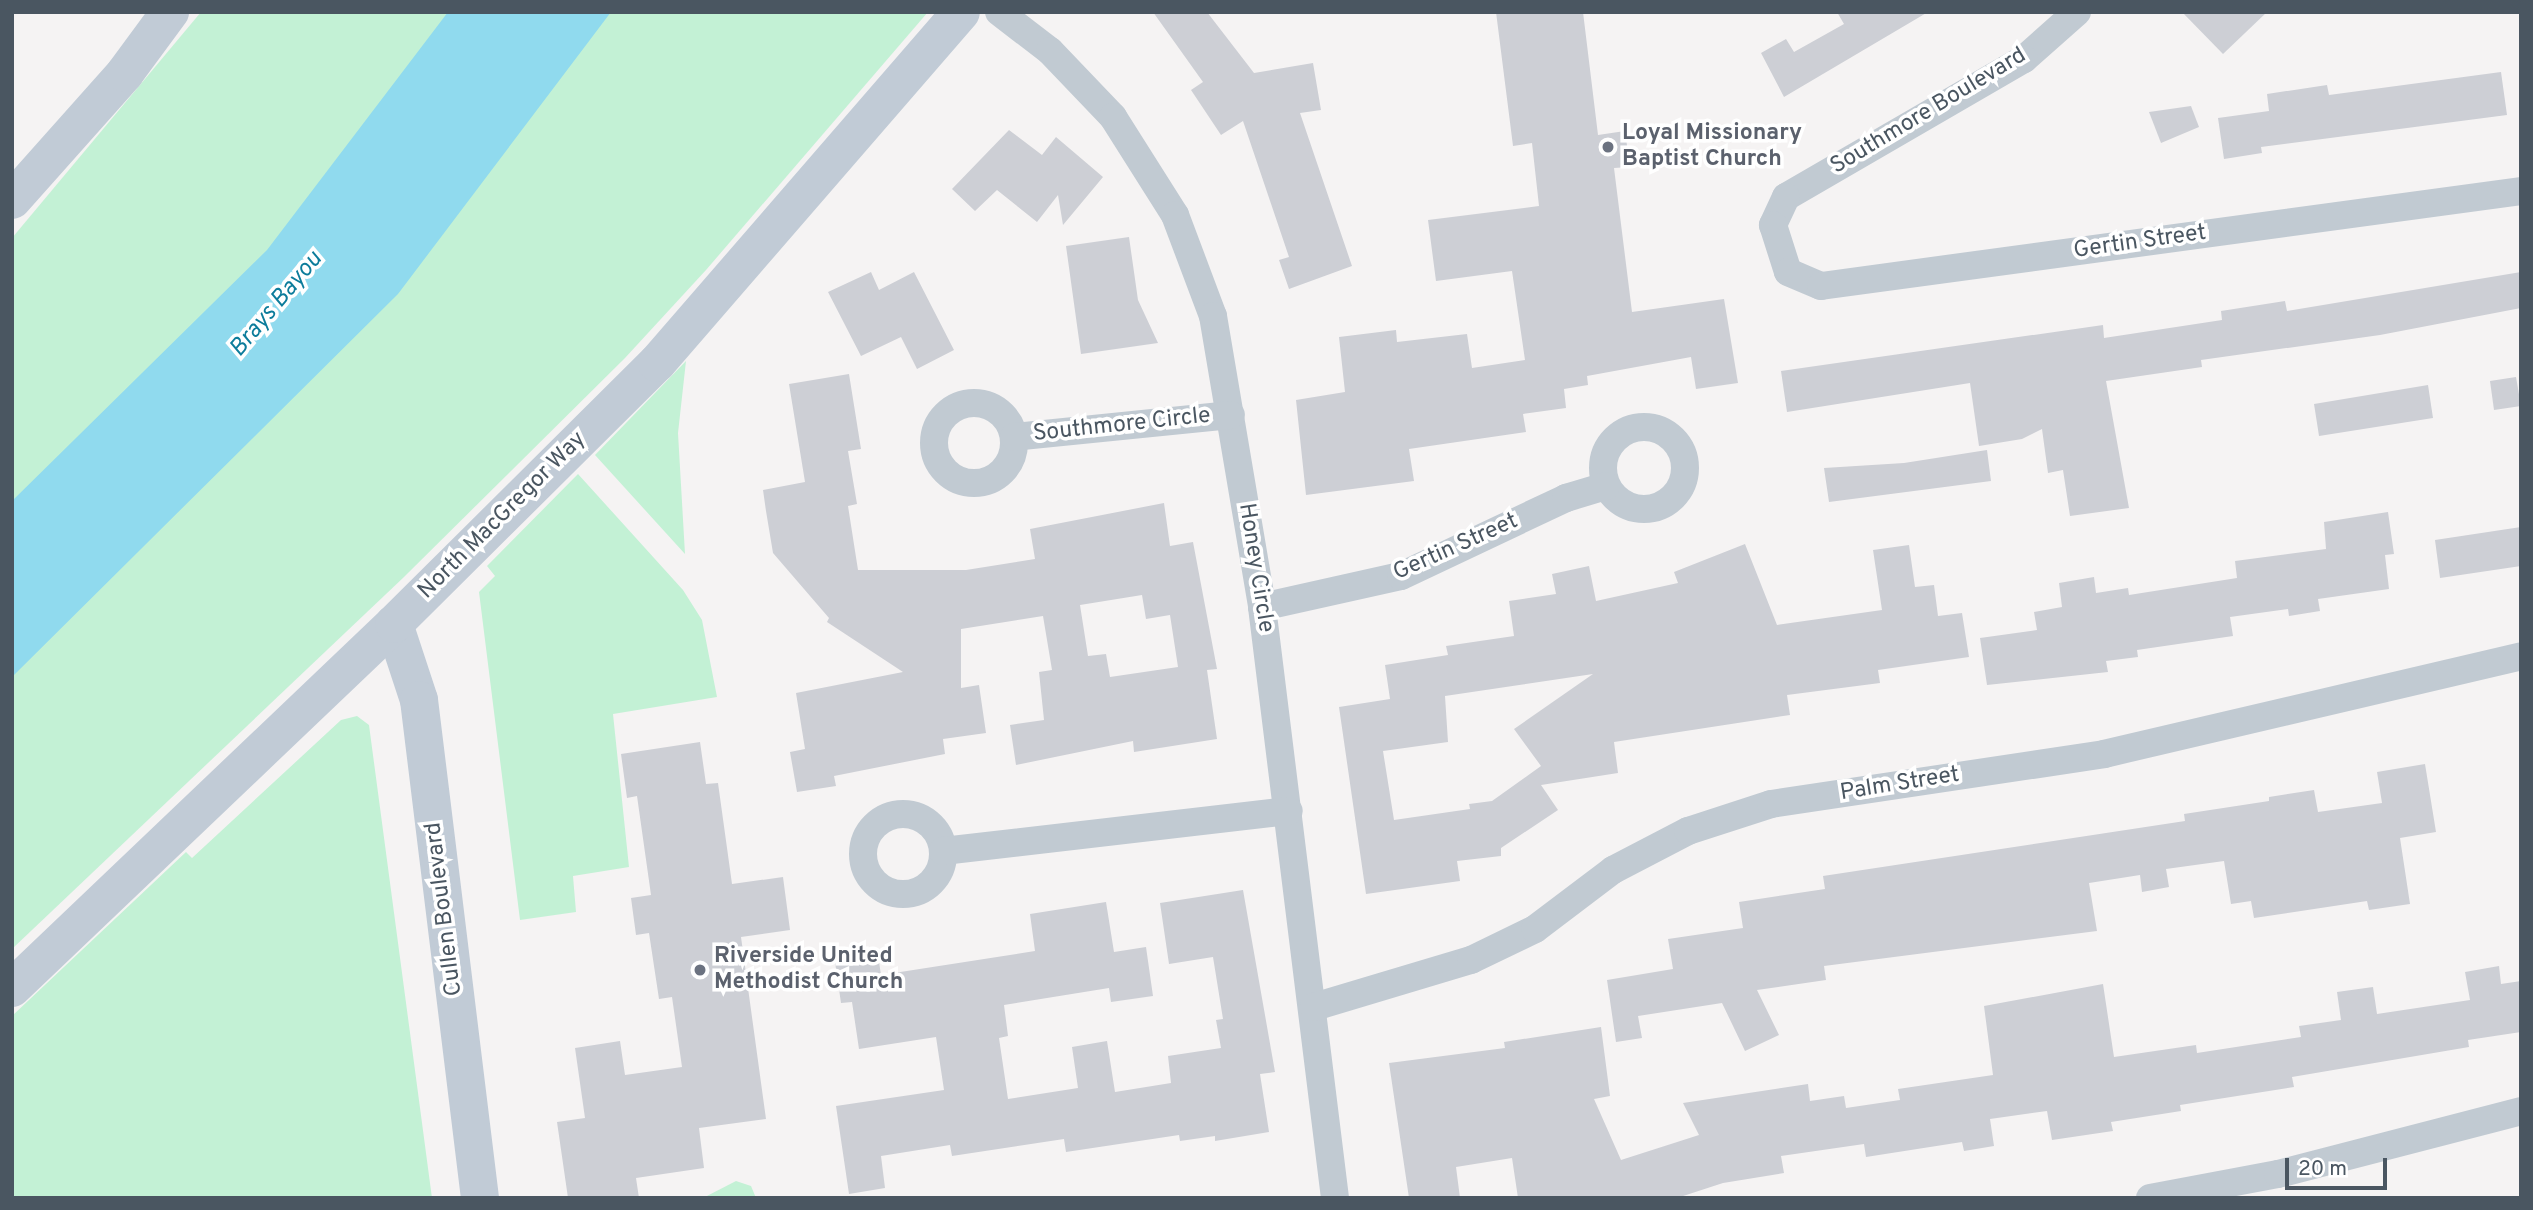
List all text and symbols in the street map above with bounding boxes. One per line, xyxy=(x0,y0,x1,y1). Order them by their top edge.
street label: Southmore Boulevard xyxy=(1826,43,2032,181)
place label: Loyal Missionary Baptist Church xyxy=(1622,120,1802,174)
marker: Loyal Missionary Baptist Church xyxy=(1600,139,1616,155)
street label: Gertin Street xyxy=(2072,220,2208,266)
water label: Brays Bayou xyxy=(225,246,329,364)
street label: Southmore Circle xyxy=(1032,403,1212,449)
street label: North MacGregor Way xyxy=(413,426,593,606)
street label: Honey Circle xyxy=(1231,501,1279,635)
street label: Gertin Street xyxy=(1389,508,1523,588)
street label: Palm Street xyxy=(1838,762,1962,808)
street label: Cullen Boulevard xyxy=(421,821,469,997)
place label: Riverside United Methodist Church xyxy=(714,943,903,997)
marker: Riverside United Methodist Church xyxy=(692,962,708,978)
scale bar xyxy=(2288,1144,2390,1188)
text: 20 m xyxy=(2298,1156,2347,1183)

